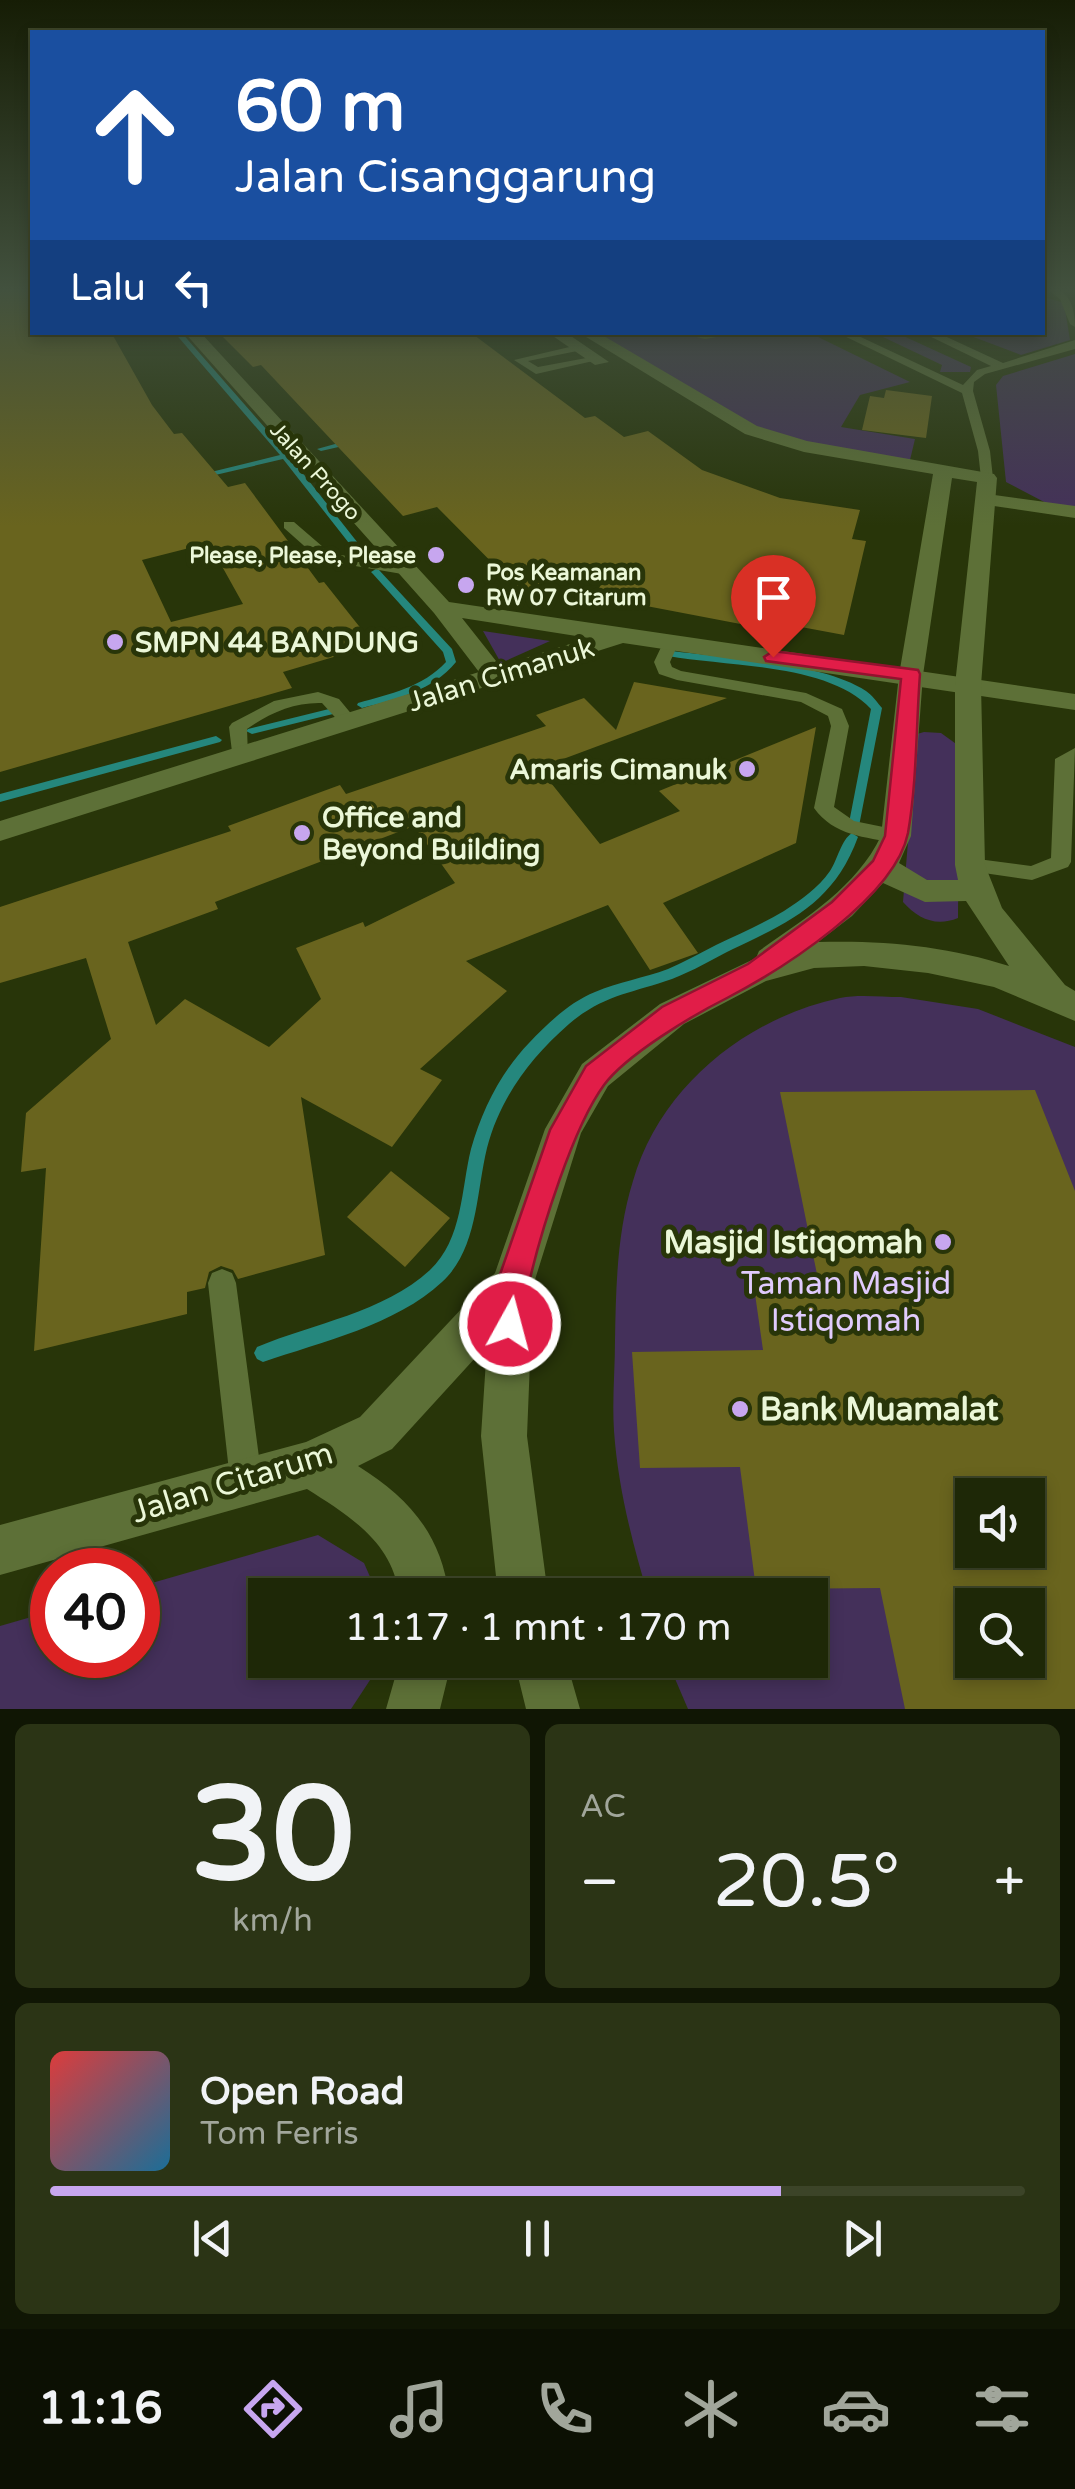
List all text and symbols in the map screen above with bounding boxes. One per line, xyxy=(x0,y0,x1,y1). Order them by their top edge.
text: 60 m xyxy=(235,66,405,150)
icon: ahead xyxy=(70,70,200,200)
text: Jalan Cisanggarung xyxy=(235,151,656,205)
icon: left xyxy=(166,260,221,315)
text: Lalu xyxy=(70,265,146,311)
street label: Jalan Progo xyxy=(264,417,366,526)
place label: Please, Please, Please xyxy=(189,543,416,569)
marker: Please, Please, Please xyxy=(425,544,447,566)
pin xyxy=(731,555,816,658)
place label: Pos Keamanan RW 07 Citarum xyxy=(486,560,647,611)
icon: arrive xyxy=(746,570,801,625)
marker: Pos Keamanan RW 07 Citarum xyxy=(455,574,477,596)
place label: SMPN 44 BANDUNG xyxy=(135,626,419,660)
street label: Jalan Cimanuk xyxy=(404,630,599,719)
marker: SMPN 44 BANDUNG xyxy=(104,631,126,653)
place label: Amaris Cimanuk xyxy=(509,753,727,787)
marker: Amaris Cimanuk xyxy=(736,758,758,780)
place label: Office and Beyond Building xyxy=(322,801,540,867)
marker: Office and Beyond Building xyxy=(291,822,313,844)
place label: Masjid Istiqomah xyxy=(663,1224,923,1262)
marker: Masjid Istiqomah xyxy=(932,1231,954,1253)
park label: Taman Masjid Istiqomah xyxy=(741,1265,951,1340)
position arrow xyxy=(458,1272,562,1376)
place label: Bank Muamalat xyxy=(760,1391,999,1429)
marker: Bank Muamalat xyxy=(729,1398,751,1420)
street label: Jalan Citarum xyxy=(127,1434,337,1532)
map controls xyxy=(955,1478,1045,1678)
button: sound xyxy=(955,1478,1045,1568)
speed limit sign: 40 xyxy=(30,1548,160,1678)
button: search xyxy=(955,1588,1045,1678)
text: 11:17 · 1 mnt · 170 m xyxy=(345,1605,731,1651)
text: 30 xyxy=(191,1759,354,1915)
text: AC xyxy=(580,1788,626,1826)
text: 20.5° xyxy=(713,1837,900,1927)
text: − xyxy=(580,1850,619,1916)
text: + xyxy=(994,1850,1025,1916)
text: km/h xyxy=(232,1902,313,1940)
text: Open Road xyxy=(200,2069,405,2115)
text: Tom Ferris xyxy=(200,2115,359,2153)
icon: previous xyxy=(185,2211,240,2266)
icon: pause xyxy=(510,2211,565,2266)
icon: next xyxy=(835,2211,890,2266)
icon: directions xyxy=(238,2374,308,2444)
icon: music xyxy=(384,2374,454,2444)
icon: phone xyxy=(530,2374,600,2444)
icon: climate xyxy=(676,2374,746,2444)
icon: car xyxy=(821,2374,891,2444)
icon: filters xyxy=(967,2374,1037,2444)
text: 11:16 xyxy=(38,2382,163,2436)

